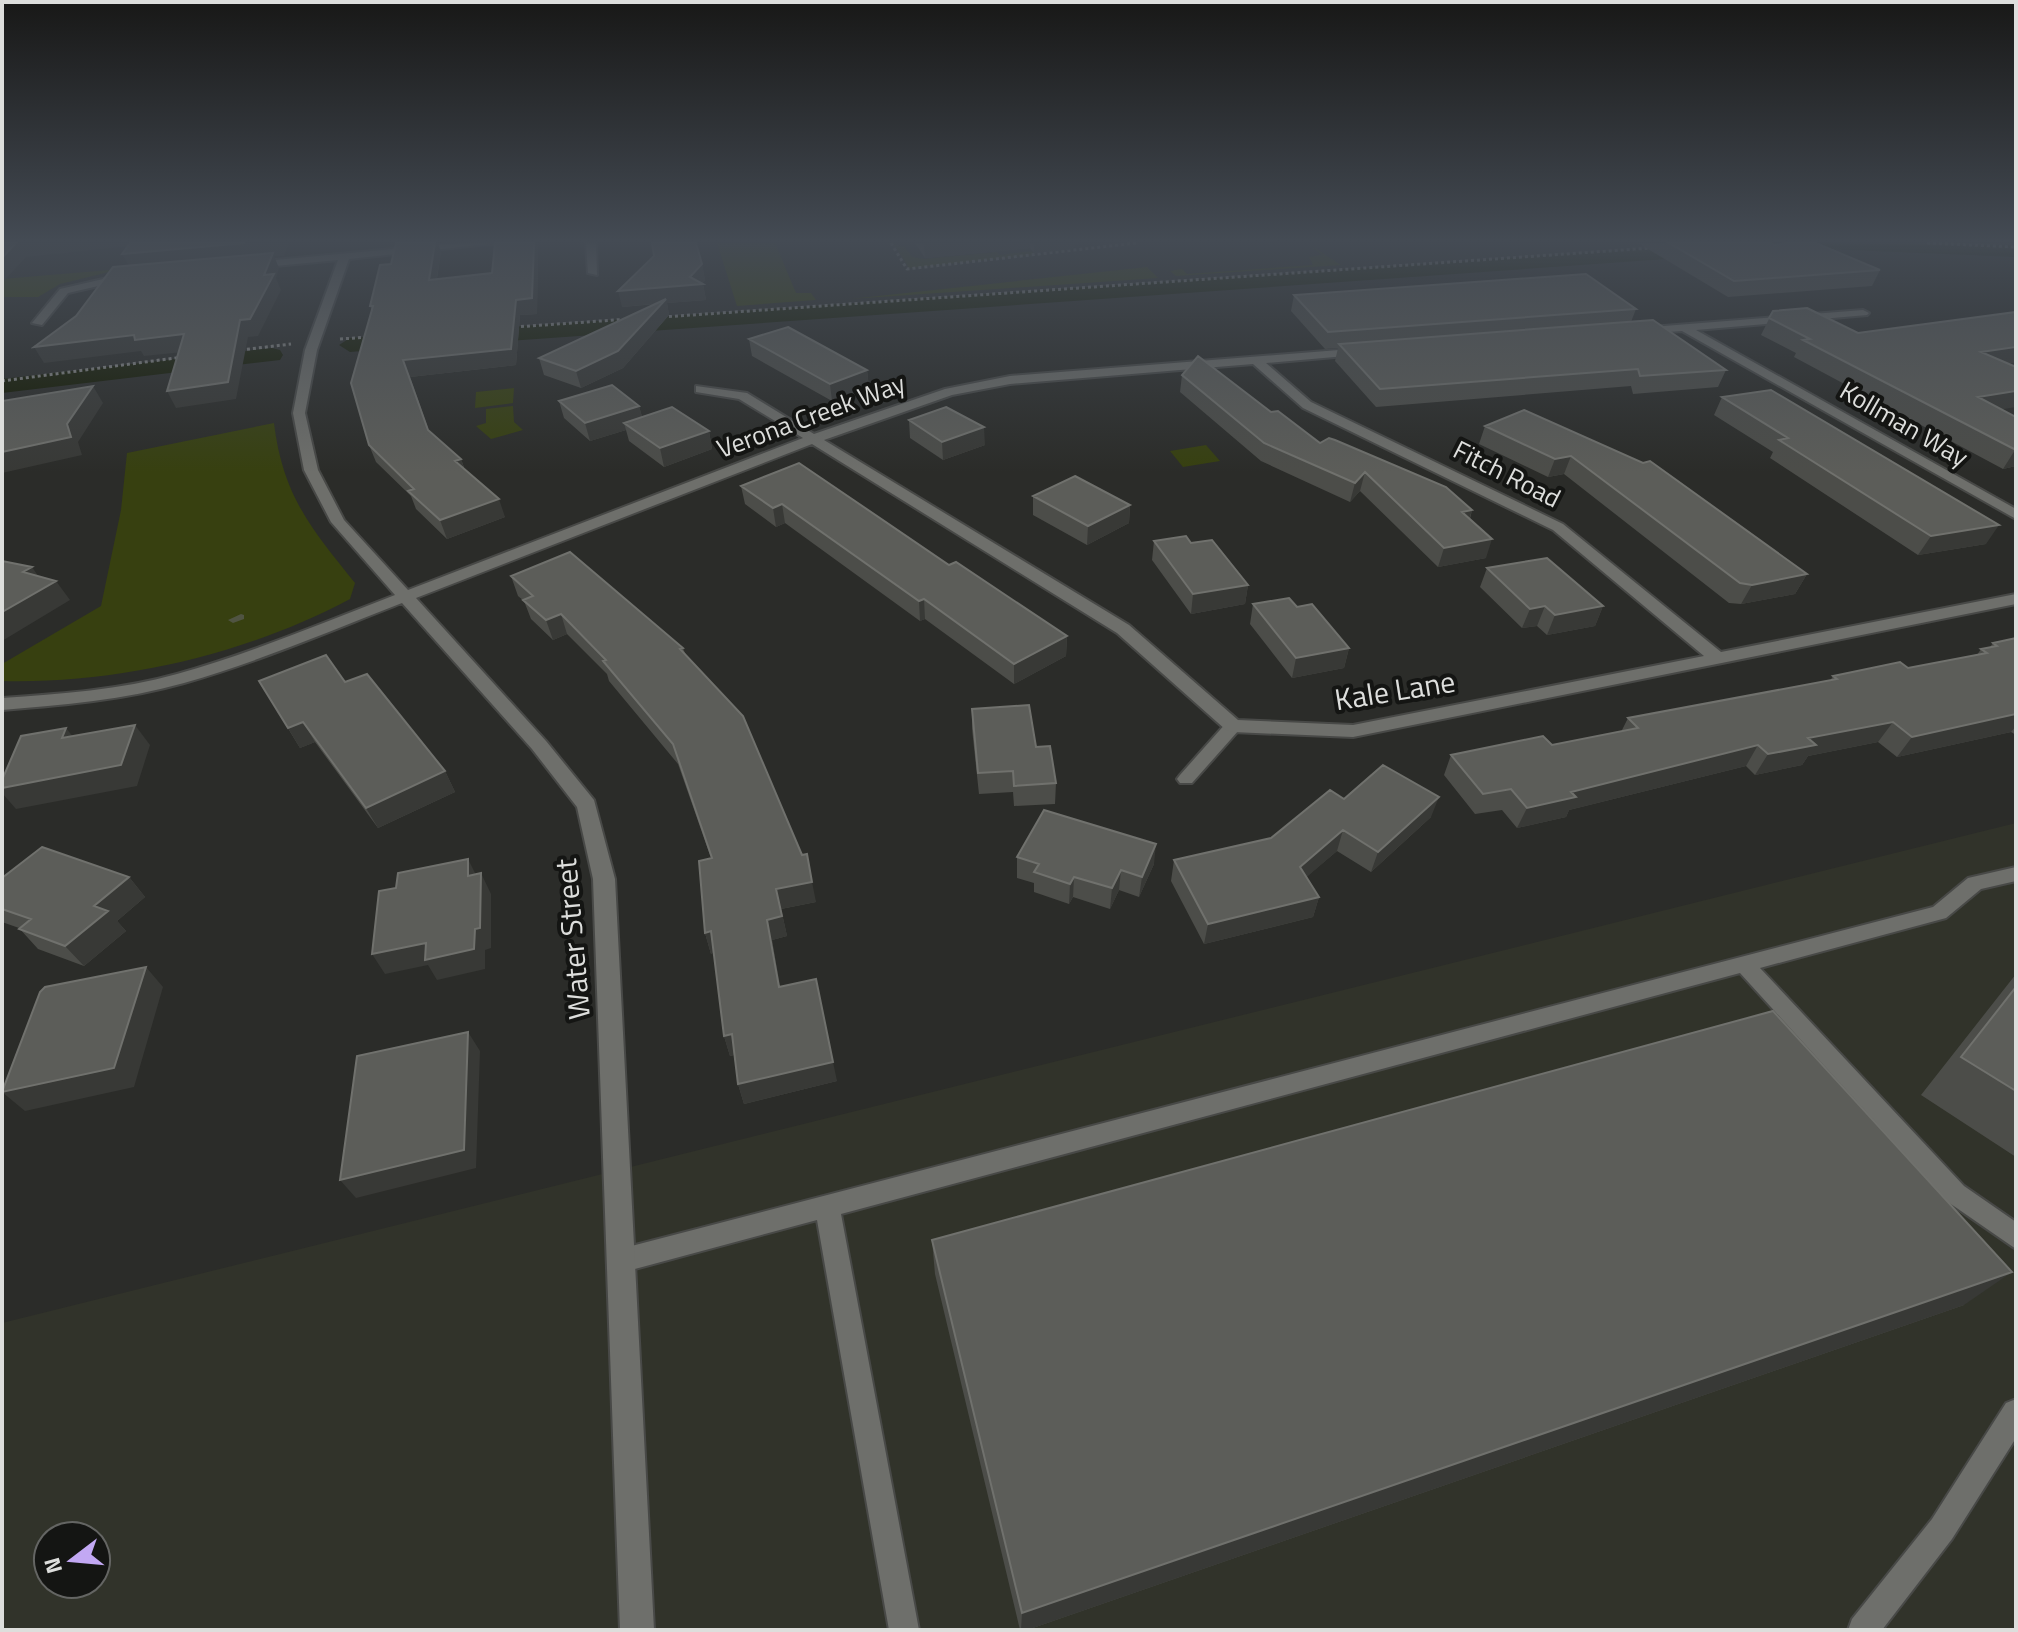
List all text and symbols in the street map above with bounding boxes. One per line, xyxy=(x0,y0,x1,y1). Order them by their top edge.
street label: Verona Creek Way xyxy=(711,363,910,468)
street label: Kollman Way xyxy=(1833,371,1976,476)
street label: Fitch Road xyxy=(1447,430,1568,517)
street label: Kale Lane xyxy=(1331,658,1458,722)
street label: Water Street xyxy=(542,856,602,1021)
north arrow xyxy=(32,1520,112,1600)
text: N xyxy=(34,1553,71,1578)

